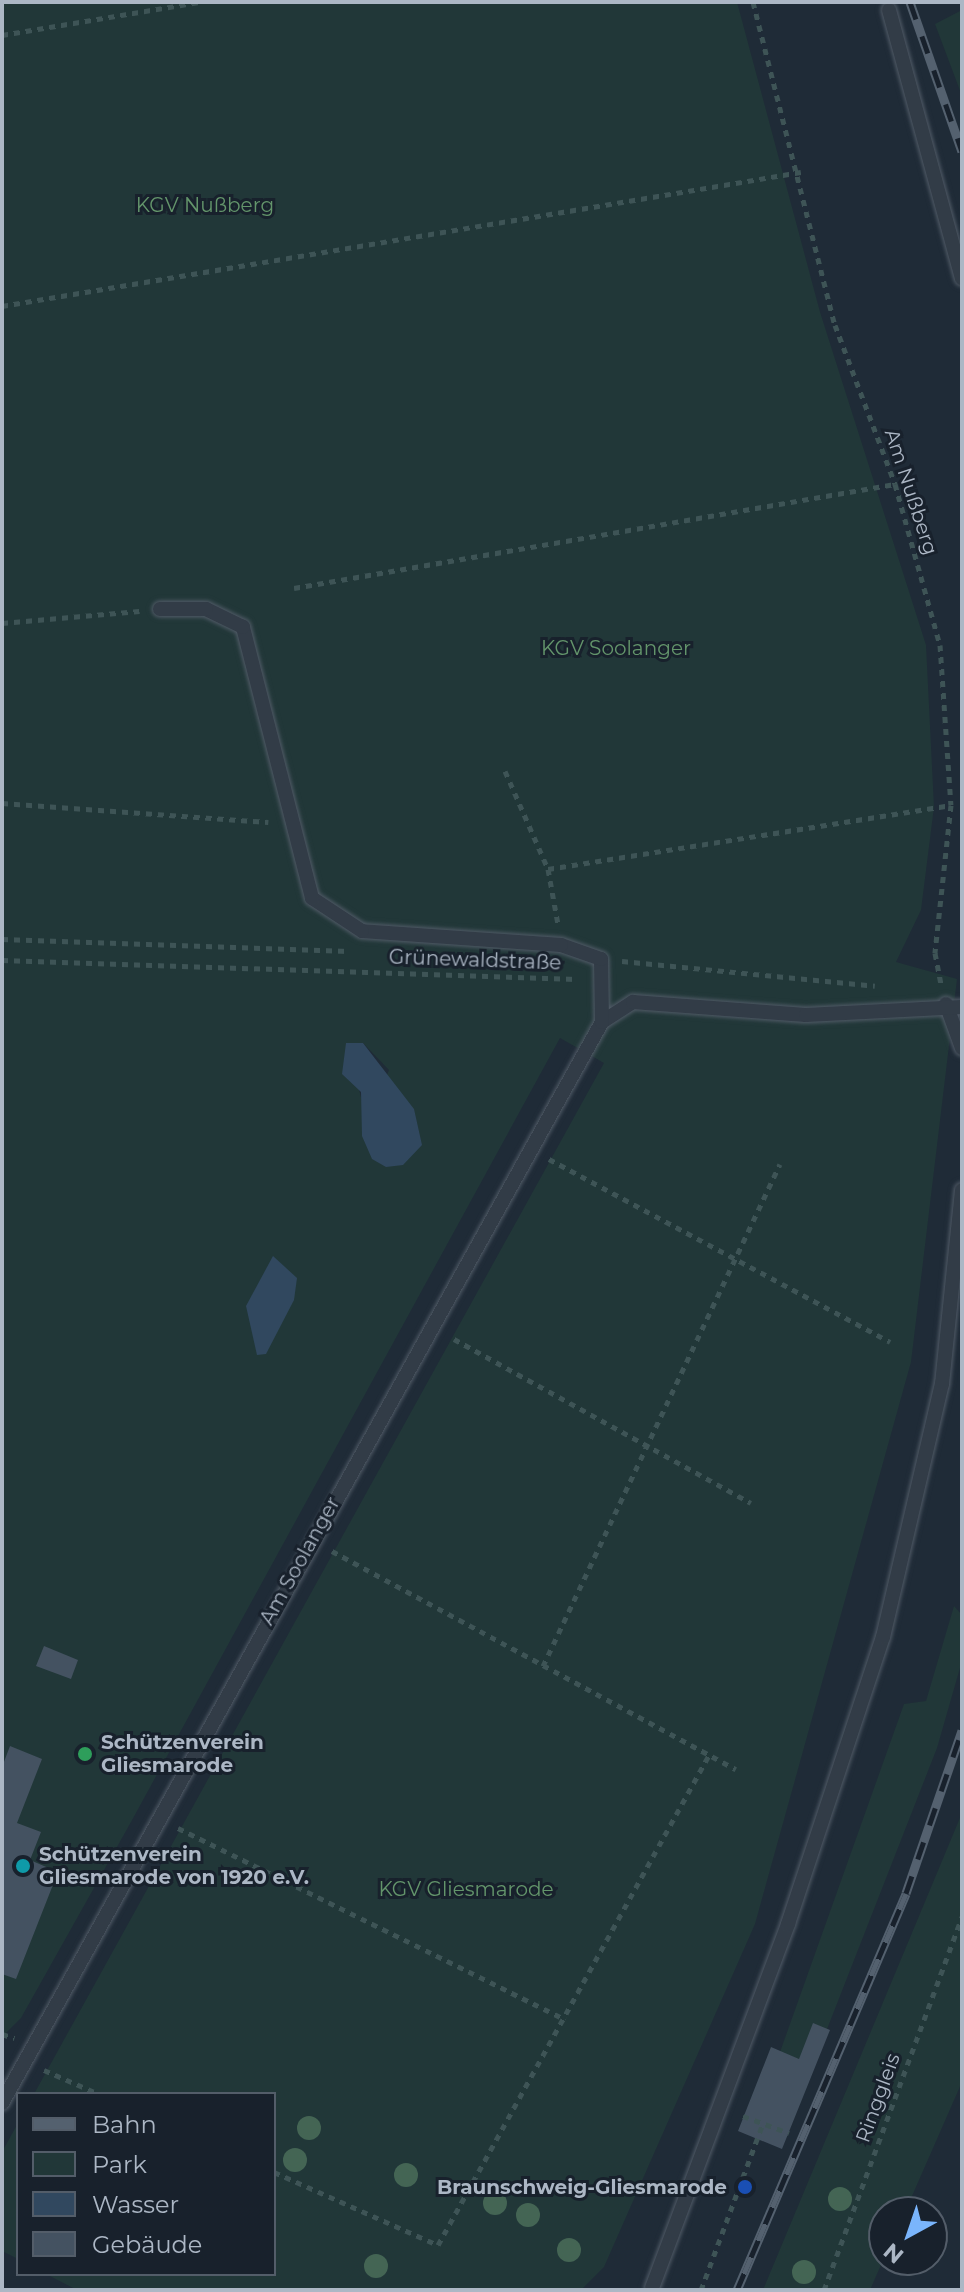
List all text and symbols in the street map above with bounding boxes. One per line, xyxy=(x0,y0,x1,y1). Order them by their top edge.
park label: KGV Nußberg xyxy=(136,193,274,217)
street label: Am Nußberg xyxy=(879,426,943,558)
park label: KGV Soolanger xyxy=(541,636,691,660)
street label: Grünewaldstraße xyxy=(388,945,562,975)
street label: Am Soolanger xyxy=(255,1493,345,1629)
place label: Schützenverein Gliesmarode xyxy=(101,1730,264,1777)
marker: Schützenverein Gliesmarode xyxy=(76,1745,94,1763)
place label: Schützenverein Gliesmarode von 1920 e.V. xyxy=(39,1842,309,1889)
marker: Schützenverein Gliesmarode von 1920 e.V. xyxy=(14,1857,32,1875)
park label: KGV Gliesmarode xyxy=(378,1877,554,1901)
street label: Ringgleis xyxy=(851,2050,905,2146)
legend xyxy=(16,2092,276,2276)
text: Bahn xyxy=(92,2110,157,2139)
text: Park xyxy=(92,2150,147,2179)
place label: Braunschweig-Gliesmarode xyxy=(437,2175,727,2199)
marker: Braunschweig-Gliesmarode xyxy=(734,2176,756,2198)
text: Wasser xyxy=(92,2190,179,2219)
north arrow xyxy=(868,2196,948,2276)
text: Gebäude xyxy=(92,2230,202,2259)
text: N xyxy=(878,2237,909,2269)

